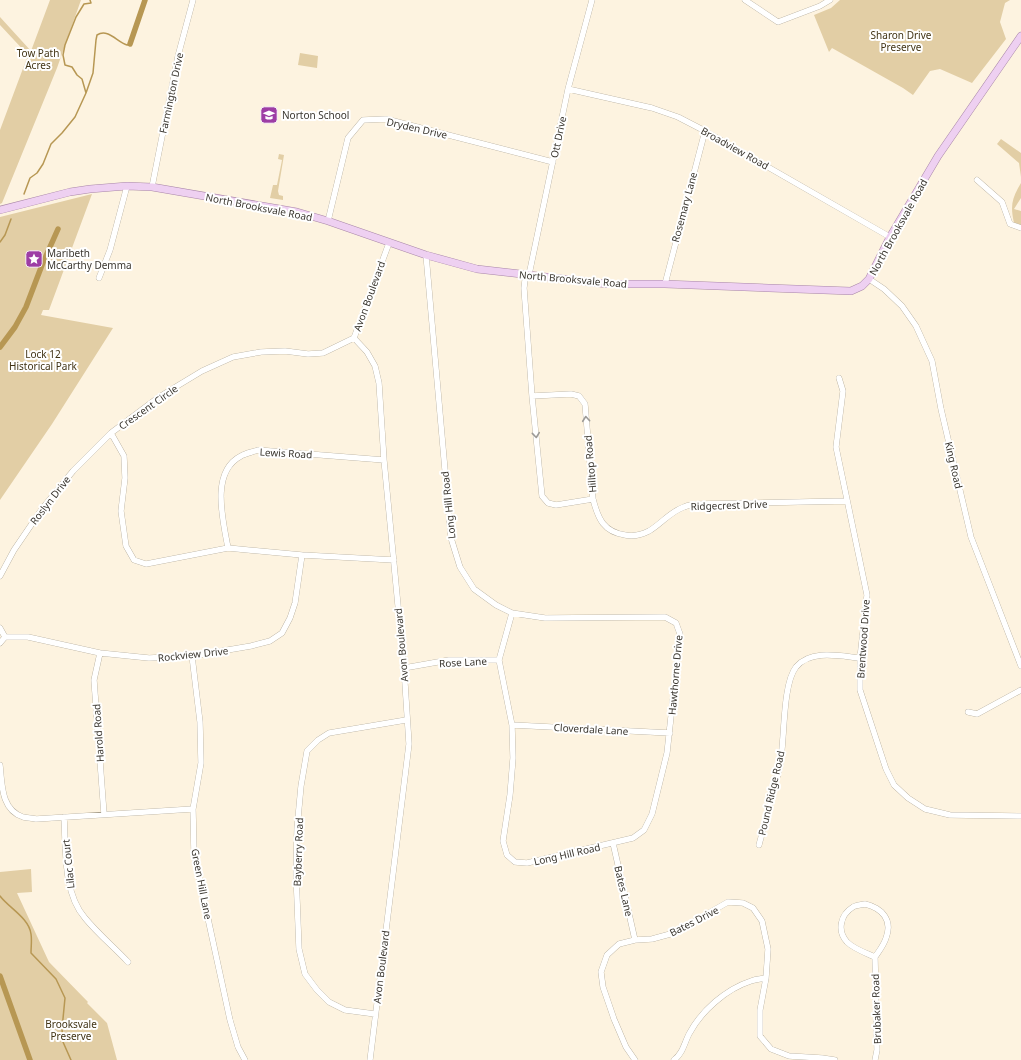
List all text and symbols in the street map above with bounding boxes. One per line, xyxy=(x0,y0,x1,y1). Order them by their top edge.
park label: Sharon Drive Preserve xyxy=(871,28,932,54)
park label: Tow Path Acres xyxy=(17,46,59,72)
street label: Farmington Drive xyxy=(156,51,186,135)
school or university icon: Norton School xyxy=(259,105,279,125)
place label: Norton School xyxy=(282,108,349,122)
street label: Dryden Drive xyxy=(385,114,449,142)
street label: Ott Drive xyxy=(547,114,569,159)
street label: Broadview Road xyxy=(698,123,772,173)
street label: Rosemary Lane xyxy=(668,170,700,244)
street label: North Brooksvale Road xyxy=(866,176,930,278)
street label: North Brooksvale Road xyxy=(204,190,314,224)
place label: Maribeth McCarthy Demma xyxy=(47,246,132,272)
place icon: Maribeth McCarthy Demma xyxy=(24,249,44,269)
street label: Avon Boulevard xyxy=(350,259,388,333)
street label: North Brooksvale Road xyxy=(518,267,628,291)
park label: Lock 12 Historical Park xyxy=(9,347,78,373)
street label: Crescent Circle xyxy=(116,381,181,433)
one-way arrow xyxy=(582,415,591,422)
one-way arrow xyxy=(531,432,540,438)
street label: Hilltop Road xyxy=(581,435,599,493)
street label: King Road xyxy=(942,440,966,490)
street label: Lewis Road xyxy=(259,445,313,461)
street label: Long Hill Road xyxy=(437,470,459,540)
street label: Roslyn Drive xyxy=(27,472,74,527)
street label: Ridgecrest Drive xyxy=(690,497,768,513)
street label: Brentwood Drive xyxy=(853,599,873,679)
street label: Avon Boulevard xyxy=(391,608,411,682)
street label: Hawthorne Drive xyxy=(665,634,685,715)
street label: Rockview Drive xyxy=(157,643,229,665)
street label: Rose Lane xyxy=(439,654,488,670)
street label: Harold Road xyxy=(89,703,107,763)
street label: Cloverdale Lane xyxy=(553,720,629,738)
street label: Pound Ridge Road xyxy=(754,749,788,837)
street label: Bayberry Road xyxy=(290,817,306,887)
street label: Lilac Court xyxy=(58,838,78,889)
street label: Long Hill Road xyxy=(532,840,602,868)
street label: Green Hill Lane xyxy=(188,847,216,921)
street label: Bates Lane xyxy=(611,864,637,918)
street label: Bates Drive xyxy=(667,902,721,939)
street label: Avon Boulevard xyxy=(370,930,392,1004)
street label: Brubaker Road xyxy=(868,974,884,1044)
park label: Brooksvale Preserve xyxy=(45,1017,97,1043)

